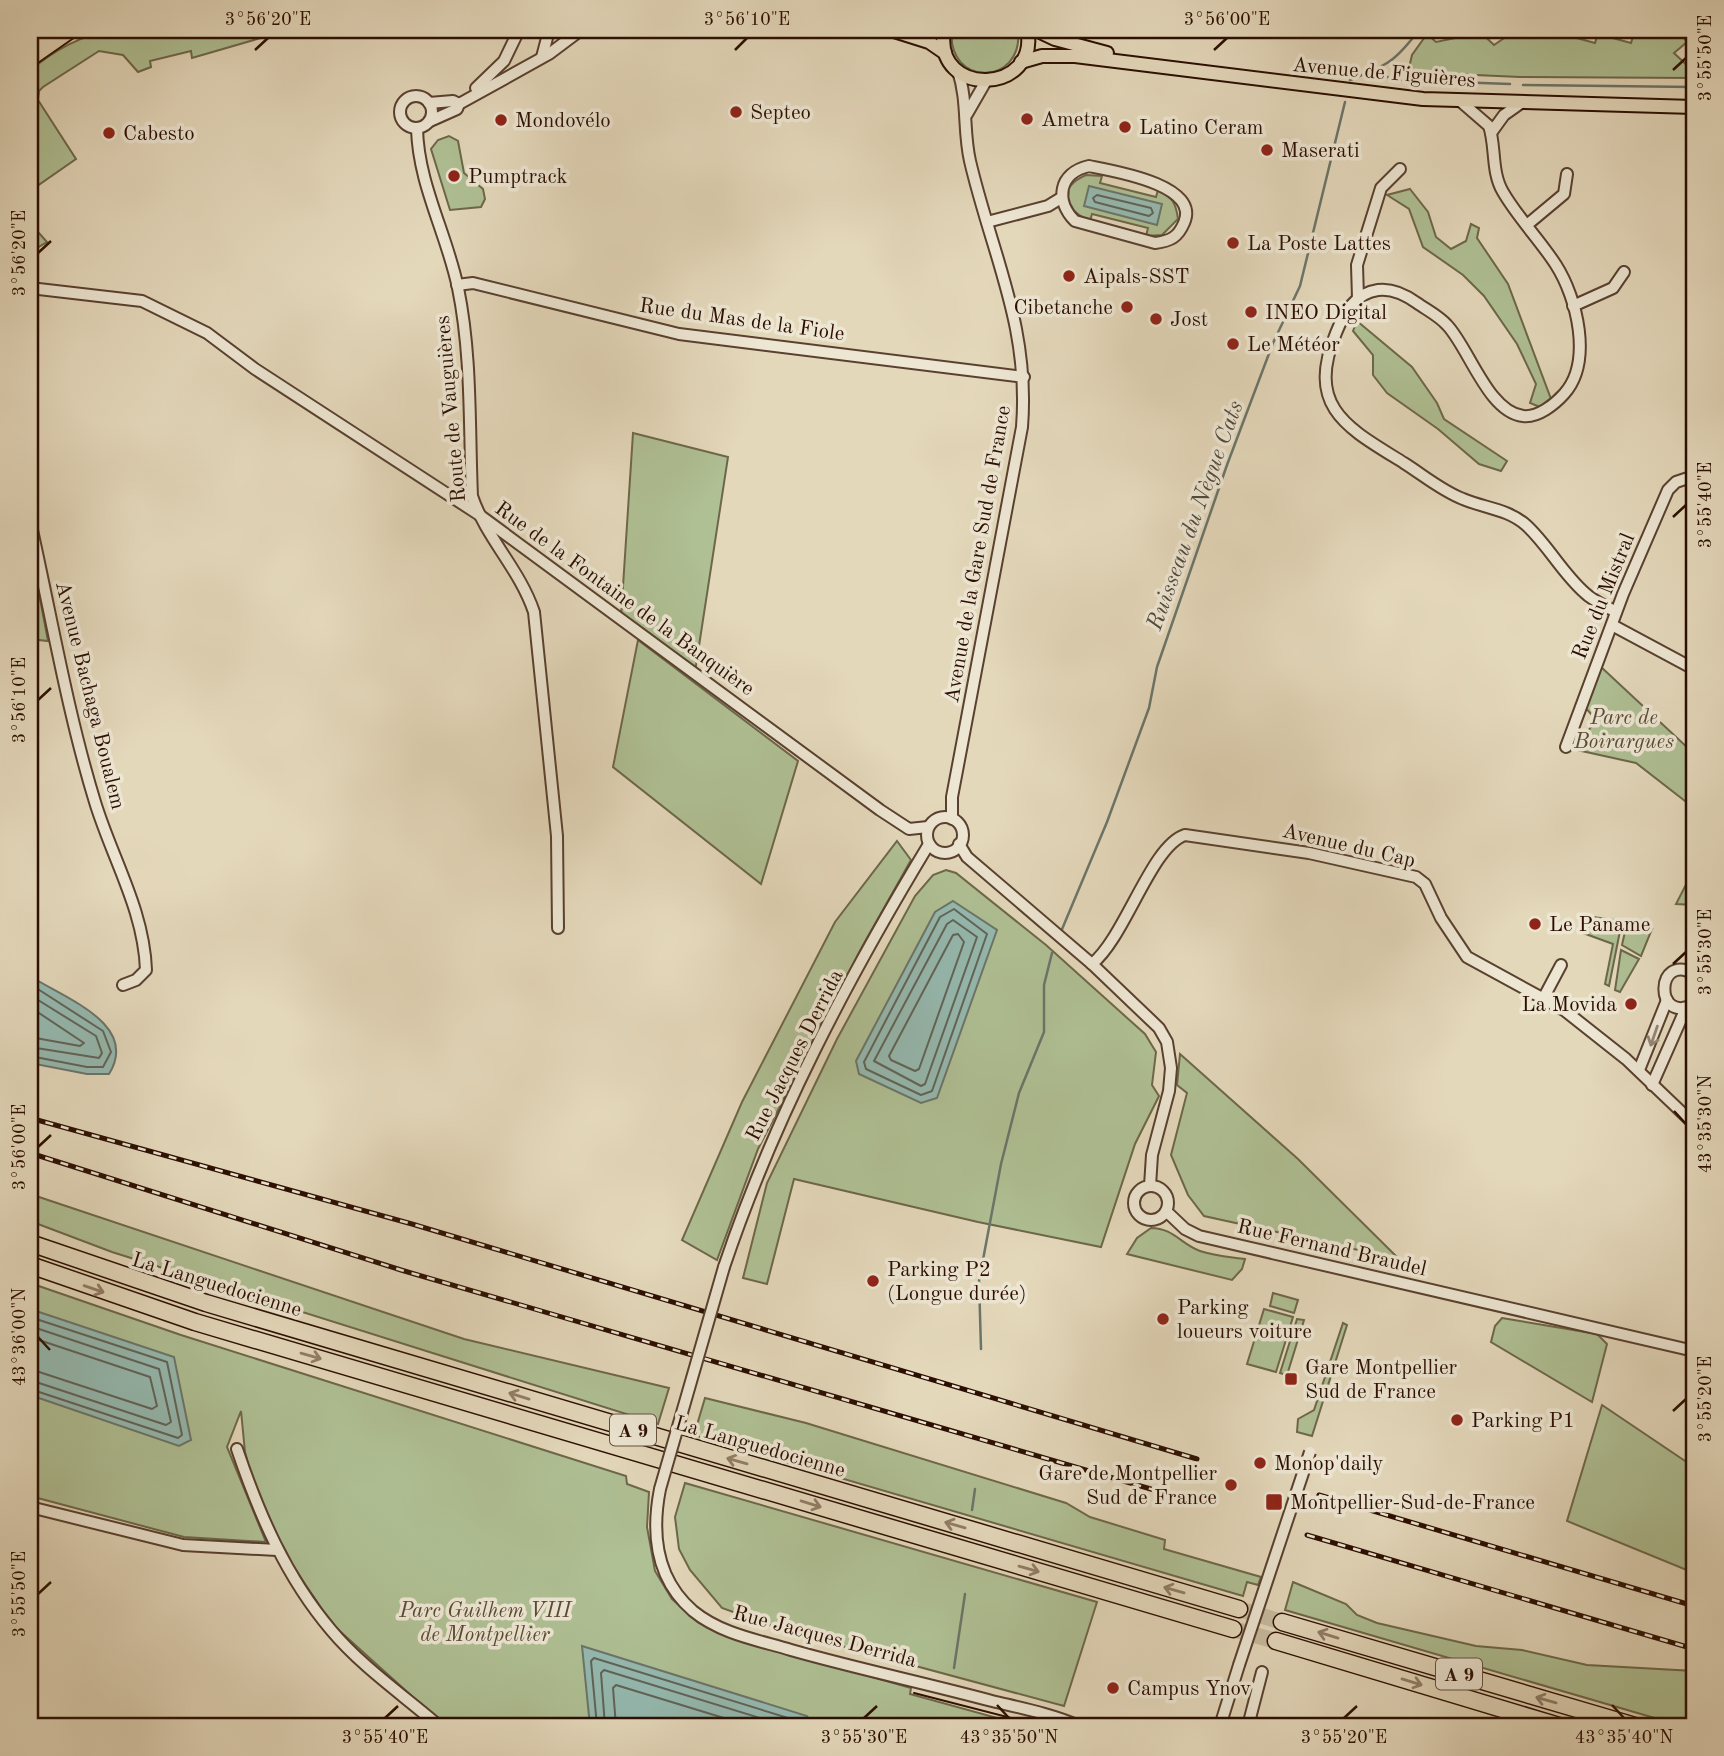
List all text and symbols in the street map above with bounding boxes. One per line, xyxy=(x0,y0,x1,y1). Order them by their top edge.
text: 3°56'20"E xyxy=(225,11,311,29)
text: 3°56'10"E xyxy=(704,11,790,29)
text: 3°56'00"E xyxy=(1184,11,1270,29)
text: 3°55'50"E xyxy=(1697,15,1715,101)
street label: Avenue de Figuières xyxy=(1291,55,1477,92)
place label: Septeo xyxy=(750,103,811,124)
marker: Septeo xyxy=(728,104,744,120)
place label: Ametra xyxy=(1041,110,1110,131)
place label: Mondovélo xyxy=(515,111,611,132)
marker: Ametra xyxy=(1019,111,1035,127)
marker: Mondovélo xyxy=(493,112,509,128)
place label: Latino Ceram xyxy=(1139,118,1264,139)
marker: Latino Ceram xyxy=(1117,119,1133,135)
place label: Cabesto xyxy=(123,124,195,145)
marker: Cabesto xyxy=(101,125,117,141)
place label: Maserati xyxy=(1281,141,1360,162)
marker: Maserati xyxy=(1259,142,1275,158)
place label: Pumptrack xyxy=(468,167,568,188)
marker: Pumptrack xyxy=(446,168,462,184)
text: 3°56'20"E xyxy=(11,210,29,296)
place label: La Poste Lattes xyxy=(1247,234,1391,255)
marker: La Poste Lattes xyxy=(1225,235,1241,251)
place label: Aipals-SST xyxy=(1083,267,1190,288)
marker: Aipals-SST xyxy=(1061,268,1077,284)
street label: Rue du Mas de la Fiole xyxy=(638,296,846,345)
place label: Cibetanche xyxy=(1014,298,1113,319)
marker: Cibetanche xyxy=(1119,299,1135,315)
place label: INEO Digital xyxy=(1265,303,1387,324)
marker: INEO Digital xyxy=(1243,304,1259,320)
place label: Jost xyxy=(1170,310,1208,331)
marker: Jost xyxy=(1148,311,1164,327)
street label: Route de Vauguières xyxy=(433,315,470,503)
place label: Le Météor xyxy=(1247,335,1340,356)
marker: Le Météor xyxy=(1225,336,1241,352)
water label: Ruisseau du Nègue Cats xyxy=(1143,397,1249,635)
street label: Avenue de la Gare Sud de France xyxy=(942,404,1015,705)
text: 3°55'40"E xyxy=(1697,462,1715,548)
street label: Rue de la Fontaine de la Banquière xyxy=(491,498,758,700)
street label: Rue du Mistral xyxy=(1570,530,1639,663)
street label: Avenue Bachaga Boualem xyxy=(51,579,128,812)
text: 3°56'10"E xyxy=(11,657,29,743)
park label: Parc de Boirargues xyxy=(1573,708,1674,753)
street label: Avenue du Cap xyxy=(1280,821,1417,872)
text: 3°55'30"E xyxy=(1697,909,1715,995)
place label: Le Paname xyxy=(1549,915,1650,936)
marker: Le Paname xyxy=(1527,916,1543,932)
street label: Rue Jacques Derrida xyxy=(743,967,848,1145)
place label: La Movida xyxy=(1521,995,1617,1016)
marker: La Movida xyxy=(1623,996,1639,1012)
one-way arrow xyxy=(1647,1024,1659,1046)
text: 43°35'30"N xyxy=(1697,1075,1715,1173)
text: 3°56'00"E xyxy=(11,1104,29,1190)
street label: Rue Fernand Braudel xyxy=(1235,1216,1429,1281)
street label: La Languedocienne xyxy=(129,1250,304,1321)
place label: Parking P2 (Longue durée) xyxy=(887,1260,1027,1305)
marker: Parking P2 (Longue durée) xyxy=(865,1273,881,1289)
one-way arrow xyxy=(82,1284,104,1296)
text: 43°36'00"N xyxy=(11,1288,29,1386)
place label: Parking loueurs voiture xyxy=(1177,1298,1312,1343)
marker: Parking loueurs voiture xyxy=(1155,1311,1171,1327)
one-way arrow xyxy=(299,1350,322,1363)
text: 3°55'20"E xyxy=(1697,1356,1715,1442)
place label: Gare Montpellier Sud de France xyxy=(1305,1358,1458,1403)
marker: Gare Montpellier Sud de France xyxy=(1283,1371,1299,1387)
one-way arrow xyxy=(508,1389,530,1402)
place label: Parking P1 xyxy=(1471,1411,1575,1432)
marker: Parking P1 xyxy=(1449,1412,1465,1428)
street label: La Languedocienne xyxy=(672,1413,847,1482)
road number: A 9 xyxy=(610,1414,656,1446)
one-way arrow xyxy=(727,1453,749,1466)
place label: Monop'daily xyxy=(1274,1454,1384,1475)
marker: Monop'daily xyxy=(1252,1455,1268,1471)
place label: Gare de Montpellier Sud de France xyxy=(1038,1464,1217,1509)
marker: Gare de Montpellier Sud de France xyxy=(1223,1477,1239,1493)
marker: Montpellier-Sud-de-France xyxy=(1264,1492,1284,1512)
place label: Montpellier-Sud-de-France xyxy=(1290,1493,1535,1514)
one-way arrow xyxy=(800,1499,822,1512)
one-way arrow xyxy=(945,1518,967,1531)
text: 3°55'50"E xyxy=(11,1551,29,1637)
one-way arrow xyxy=(1018,1563,1040,1576)
one-way arrow xyxy=(1163,1582,1185,1595)
park label: Parc Guilhem VIII de Montpellier xyxy=(398,1601,573,1646)
street label: Rue Jacques Derrida xyxy=(730,1603,919,1672)
one-way arrow xyxy=(1317,1628,1339,1641)
road number: A 9 xyxy=(1436,1658,1482,1690)
one-way arrow xyxy=(1400,1677,1422,1689)
place label: Campus Ynov xyxy=(1127,1679,1251,1700)
marker: Campus Ynov xyxy=(1105,1680,1121,1696)
one-way arrow xyxy=(1536,1692,1558,1705)
text: 3°55'40"E xyxy=(342,1729,428,1747)
text: 3°55'30"E xyxy=(821,1729,907,1747)
text: 43°35'50"N xyxy=(960,1729,1058,1747)
text: 3°55'20"E xyxy=(1301,1729,1387,1747)
text: 43°35'40"N xyxy=(1575,1729,1673,1747)

